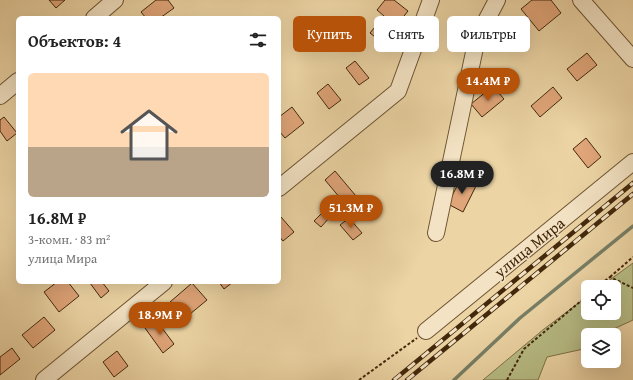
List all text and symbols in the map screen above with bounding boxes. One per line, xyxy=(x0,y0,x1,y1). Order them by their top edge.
chip: Купить xyxy=(293,16,366,52)
chip: Снять xyxy=(374,16,439,52)
chip: Фильтры xyxy=(447,16,530,52)
text: Объектов: 4 xyxy=(28,28,121,53)
icon: filters xyxy=(247,29,269,51)
pin: 14.4M ₽ xyxy=(451,68,525,102)
text: 14.4M ₽ xyxy=(466,71,510,90)
icon: home xyxy=(113,99,185,171)
pin: 16.8M ₽ xyxy=(425,161,499,195)
text: 16.8M ₽ xyxy=(440,164,484,183)
pin: 51.3M ₽ xyxy=(314,195,388,229)
text: 51.3M ₽ xyxy=(329,198,373,217)
text: 16.8M ₽ xyxy=(28,205,86,230)
street label: улица Мира xyxy=(488,211,570,284)
text: 3-комн. · 83 m² xyxy=(28,230,110,249)
text: улица Мира xyxy=(28,249,97,268)
map controls xyxy=(581,280,621,368)
button: locate xyxy=(581,280,621,320)
pin: 18.9M ₽ xyxy=(123,302,197,336)
text: 18.9M ₽ xyxy=(138,305,182,324)
button: layers xyxy=(581,328,621,368)

